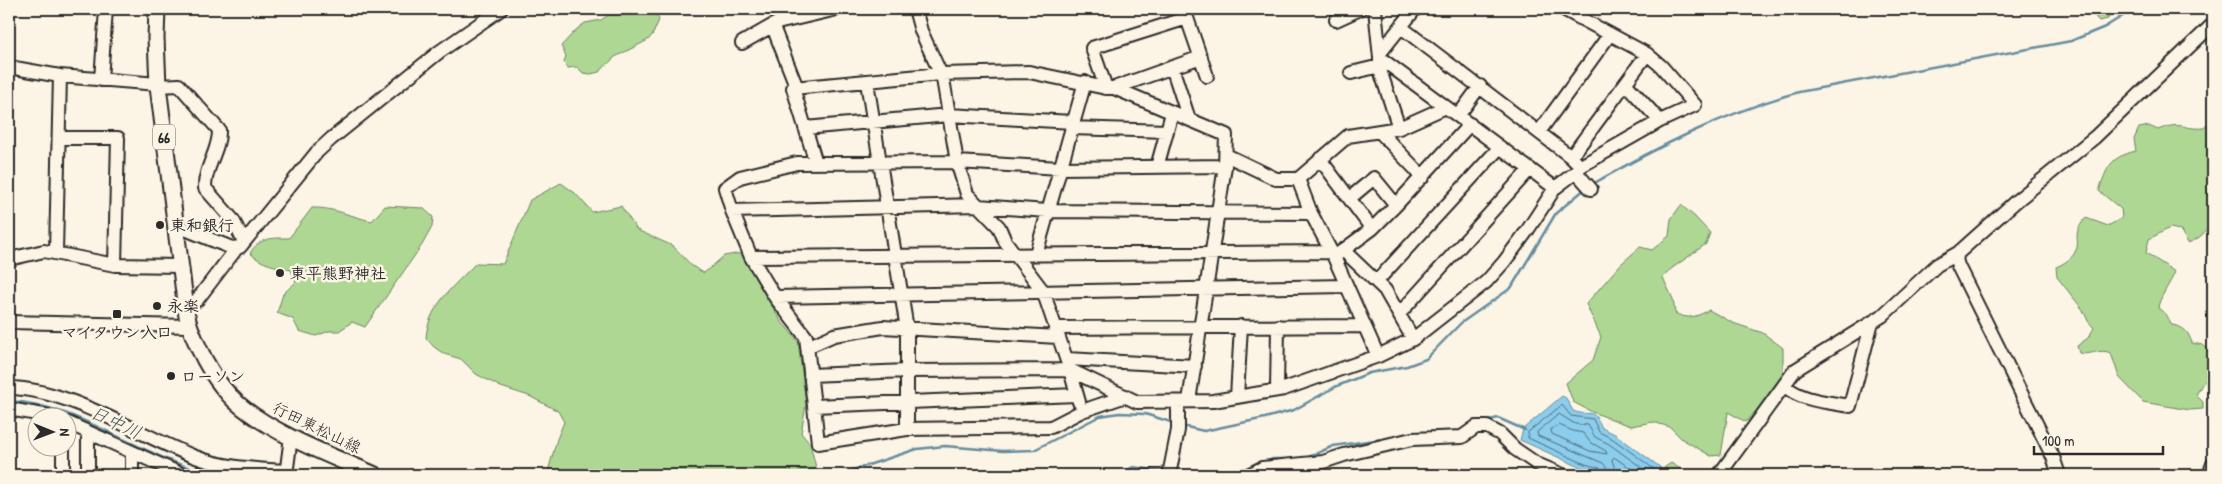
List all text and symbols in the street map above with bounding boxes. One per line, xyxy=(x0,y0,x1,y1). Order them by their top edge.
road number: 66 xyxy=(153,124,175,150)
place label: 東和銀行 xyxy=(170,214,234,236)
marker: 東和銀行 xyxy=(154,219,166,231)
place label: 東平熊野神社 xyxy=(290,262,386,284)
marker: 東平熊野神社 xyxy=(274,267,286,279)
place label: 永楽 xyxy=(167,295,199,317)
marker: 永楽 xyxy=(151,300,163,312)
marker: マイタウン入口 xyxy=(111,308,123,320)
place label: マイタウン入口 xyxy=(61,321,173,343)
place label: ローソン xyxy=(181,365,245,387)
marker: ローソン xyxy=(165,370,177,382)
street label: 行田東松山線 xyxy=(269,396,365,458)
water label: 日中川 xyxy=(86,399,146,445)
north arrow xyxy=(28,406,78,456)
scale bar xyxy=(2034,424,2163,456)
text: N xyxy=(56,428,75,437)
text: 100 m xyxy=(2042,430,2075,451)

